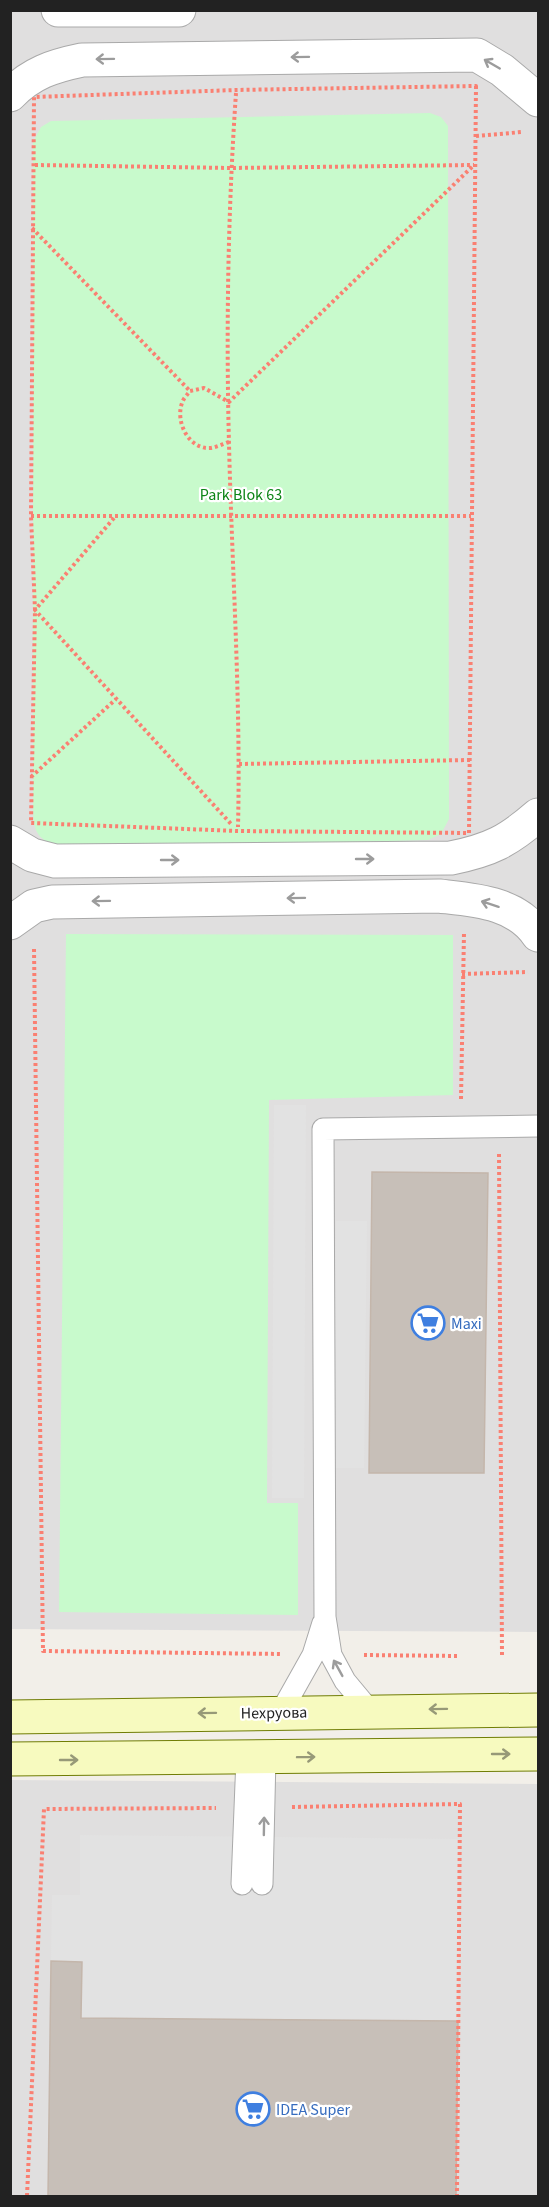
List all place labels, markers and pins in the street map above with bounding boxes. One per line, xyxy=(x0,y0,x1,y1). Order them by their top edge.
supermarket icon: Maxi xyxy=(410,1305,446,1341)
place label: Maxi xyxy=(451,1313,482,1335)
supermarket icon: IDEA Super xyxy=(235,2091,271,2127)
place label: IDEA Super xyxy=(276,2099,350,2121)

